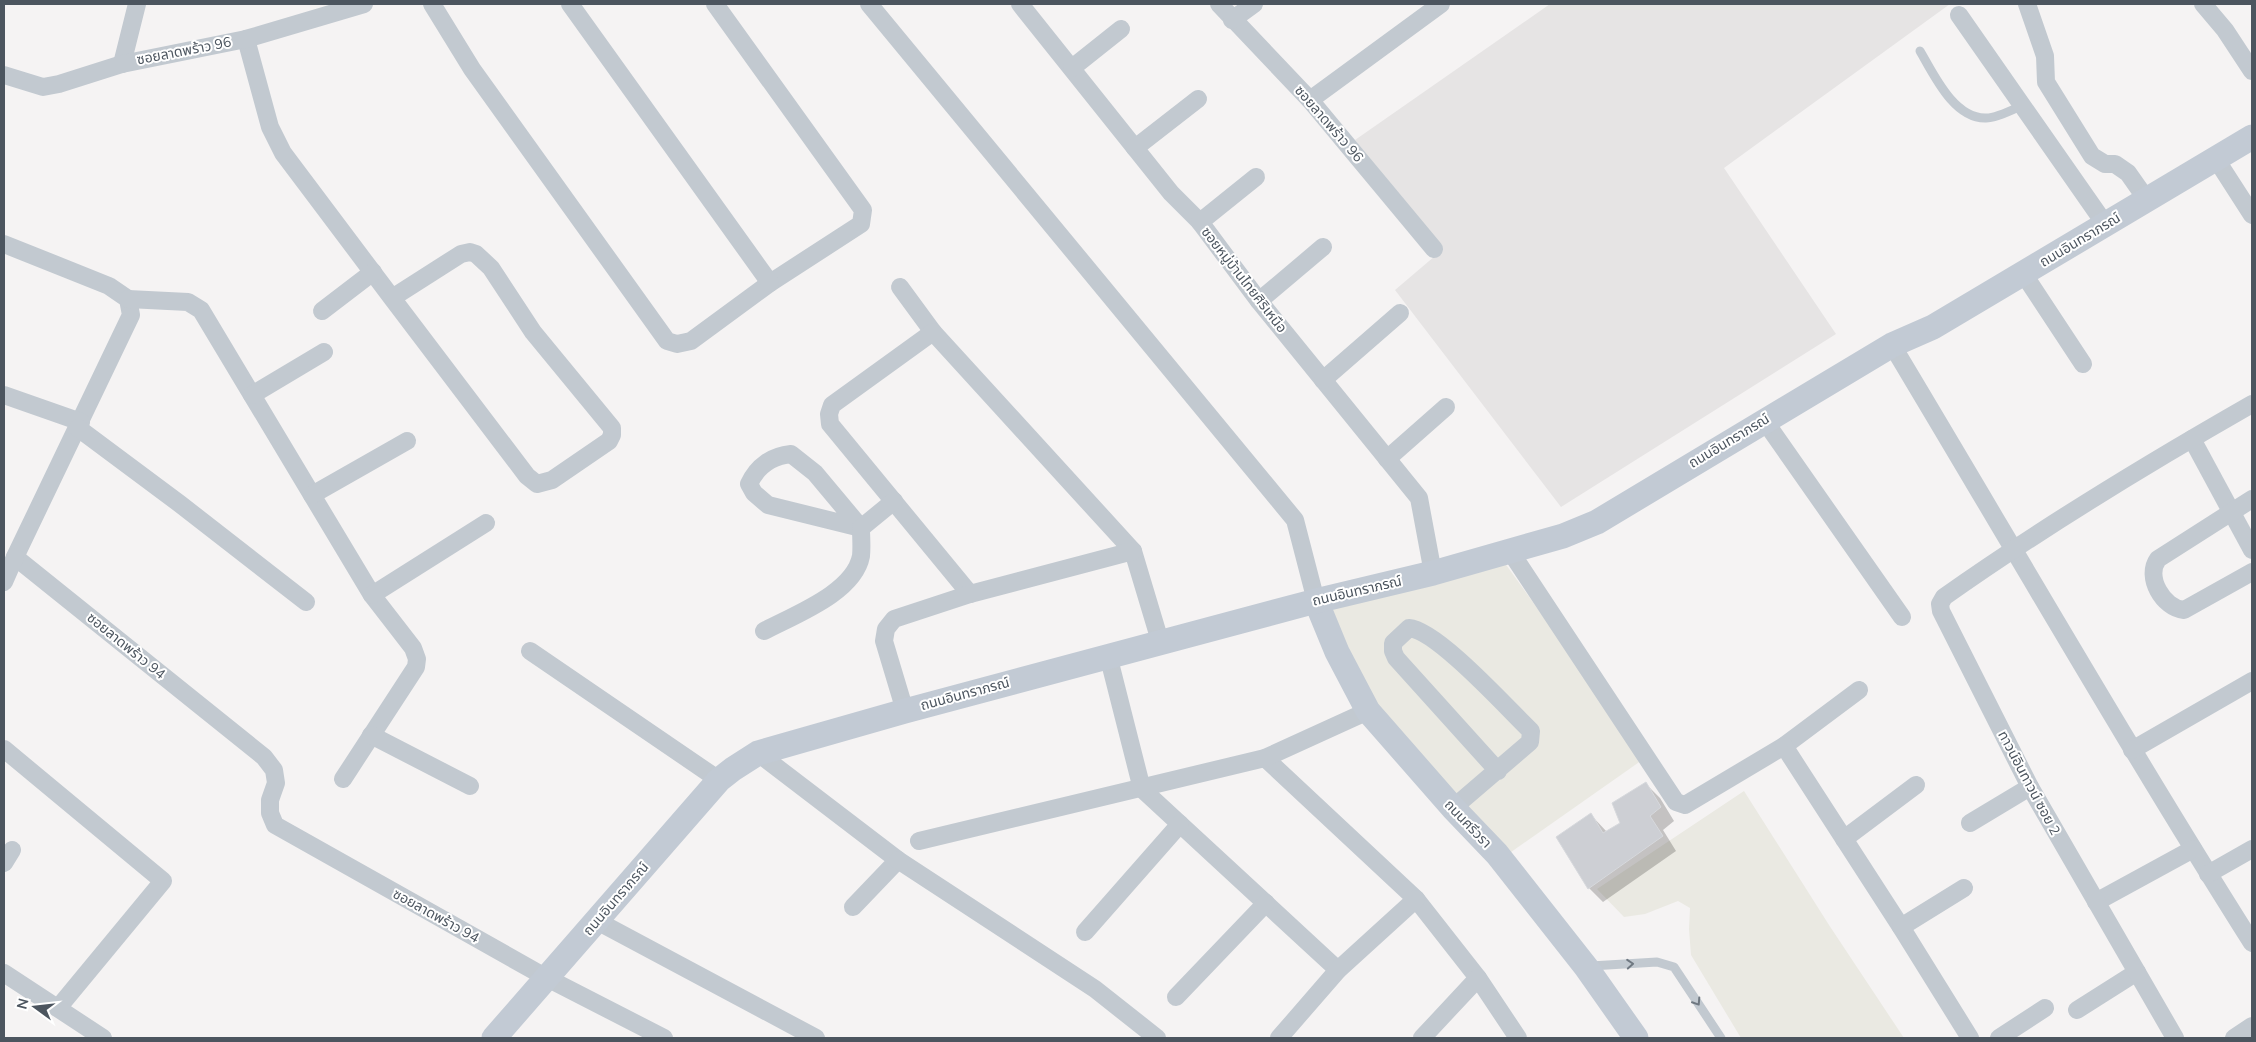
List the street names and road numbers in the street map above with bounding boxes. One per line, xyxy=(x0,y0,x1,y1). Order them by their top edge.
street label: ซอยลาดพร้าว 96 xyxy=(135,33,233,69)
street label: ซอยลาดพร้าว 96 xyxy=(1290,82,1368,166)
street label: ถนนอินทราภรณ์ xyxy=(2036,208,2124,272)
street label: ซอยหมู่บ้านไทยศิริเหนือ xyxy=(1197,223,1291,337)
street label: ถนนอินทราภรณ์ xyxy=(1685,409,1773,473)
street label: ถนนอินทราภรณ์ xyxy=(1310,571,1404,611)
street label: ซอยลาดพร้าว 94 xyxy=(83,608,169,684)
street label: ถนนอินทราภรณ์ xyxy=(918,673,1012,715)
street label: ทาวน์อินทาวน์ ซอย 2 xyxy=(1993,727,2065,839)
street label: ถนนศรีวรา xyxy=(1440,796,1496,852)
street label: ถนนอินทราภรณ์ xyxy=(579,858,653,940)
street label: ซอยลาดพร้าว 94 xyxy=(389,884,483,948)

